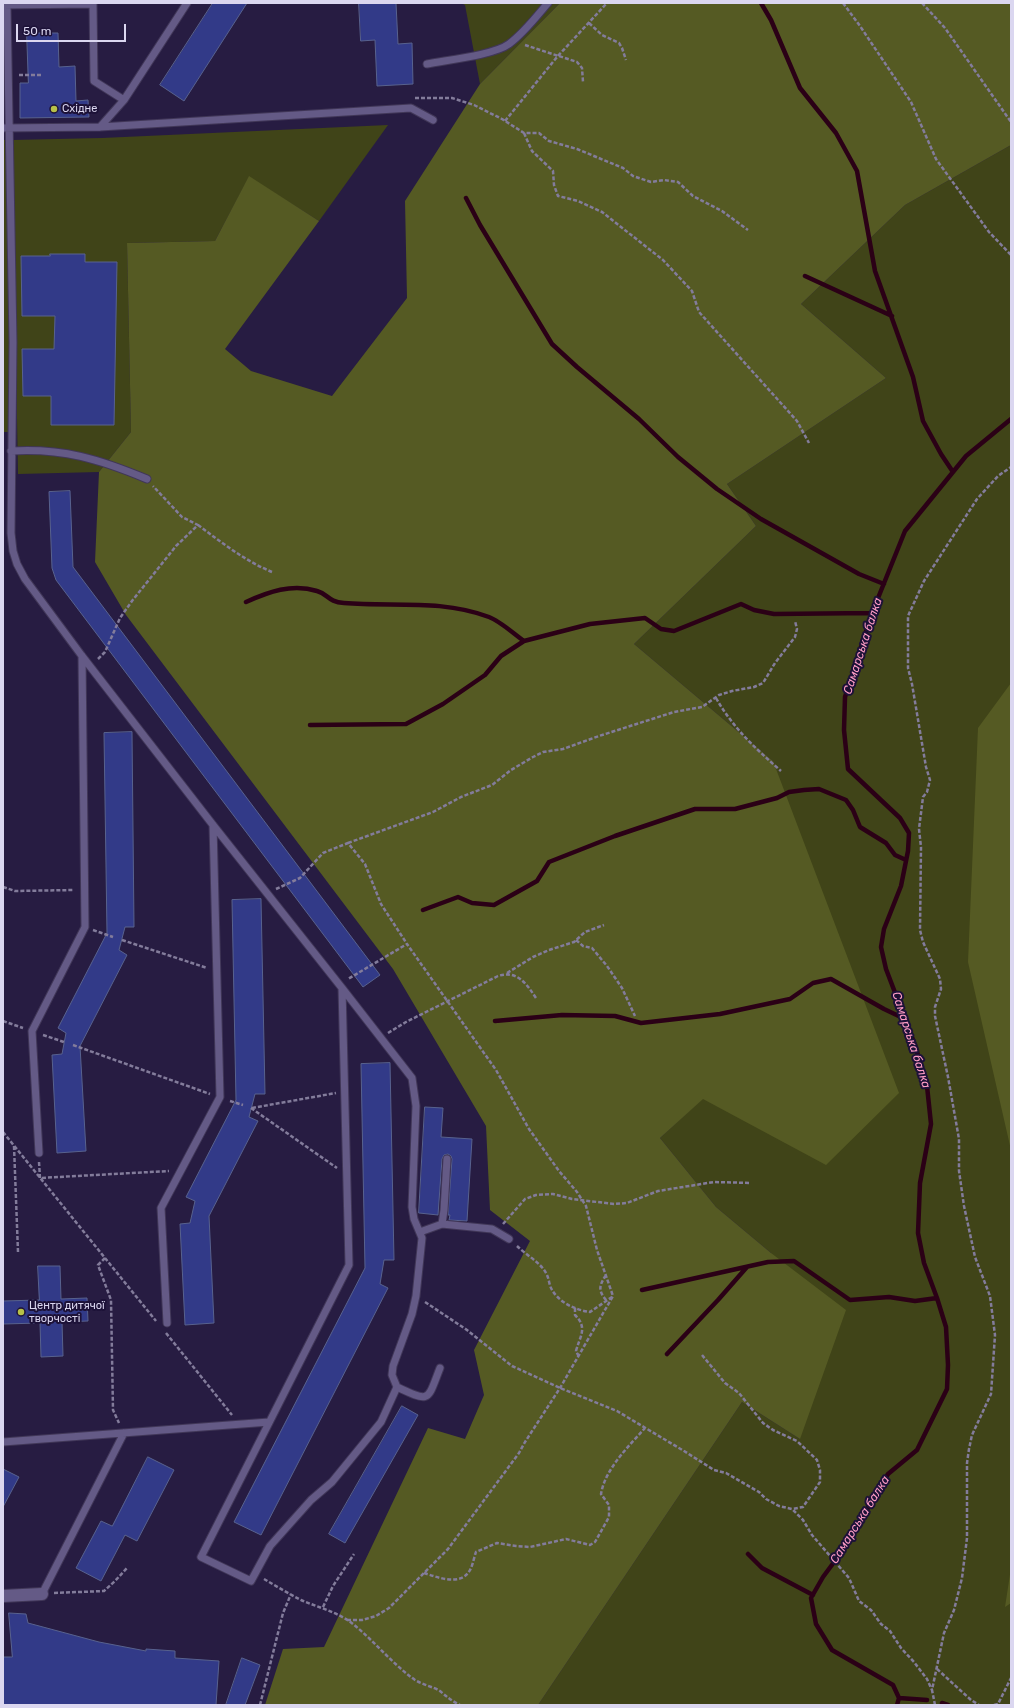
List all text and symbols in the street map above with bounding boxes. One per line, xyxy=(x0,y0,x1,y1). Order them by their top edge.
scale bar xyxy=(18,16,128,42)
text: 50 m xyxy=(23,24,51,38)
place label: Східне xyxy=(62,102,97,116)
marker: Східне xyxy=(49,104,59,114)
water label: Самарська балка xyxy=(841,596,885,696)
water label: Самарська балка xyxy=(889,990,933,1090)
place label: Центр дитячої творчості xyxy=(29,1299,105,1325)
marker: Центр дитячої творчості xyxy=(16,1307,26,1317)
water label: Самарська балка xyxy=(827,1473,893,1567)

